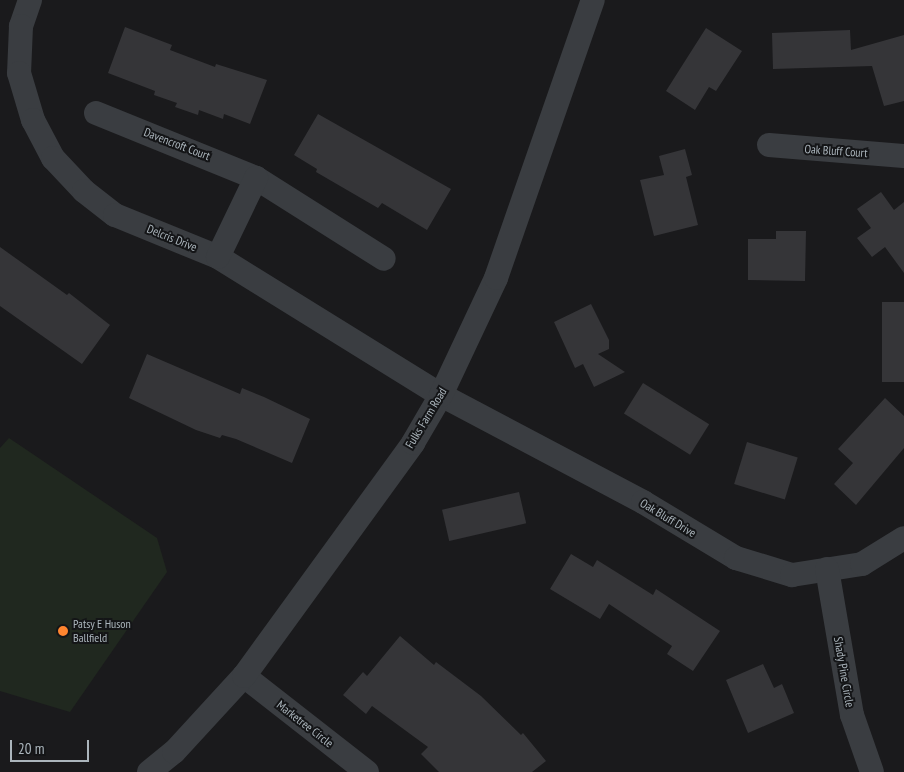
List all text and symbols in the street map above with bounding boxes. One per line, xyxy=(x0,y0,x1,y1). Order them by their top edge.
street label: Davencroft Court xyxy=(142,125,212,163)
street label: Oak Bluff Court xyxy=(804,142,868,160)
street label: Delcris Drive xyxy=(145,221,199,255)
street label: Fulks Farm Road xyxy=(402,385,450,451)
street label: Oak Bluff Drive xyxy=(637,496,699,540)
place label: Patsy E Huson Ballfield xyxy=(73,617,131,645)
marker: Patsy E Huson Ballfield xyxy=(57,625,69,637)
street label: Shady Pine Circle xyxy=(831,635,857,709)
street label: Marketree Circle xyxy=(274,698,336,750)
scale bar xyxy=(12,730,91,762)
text: 20 m xyxy=(18,739,44,758)

